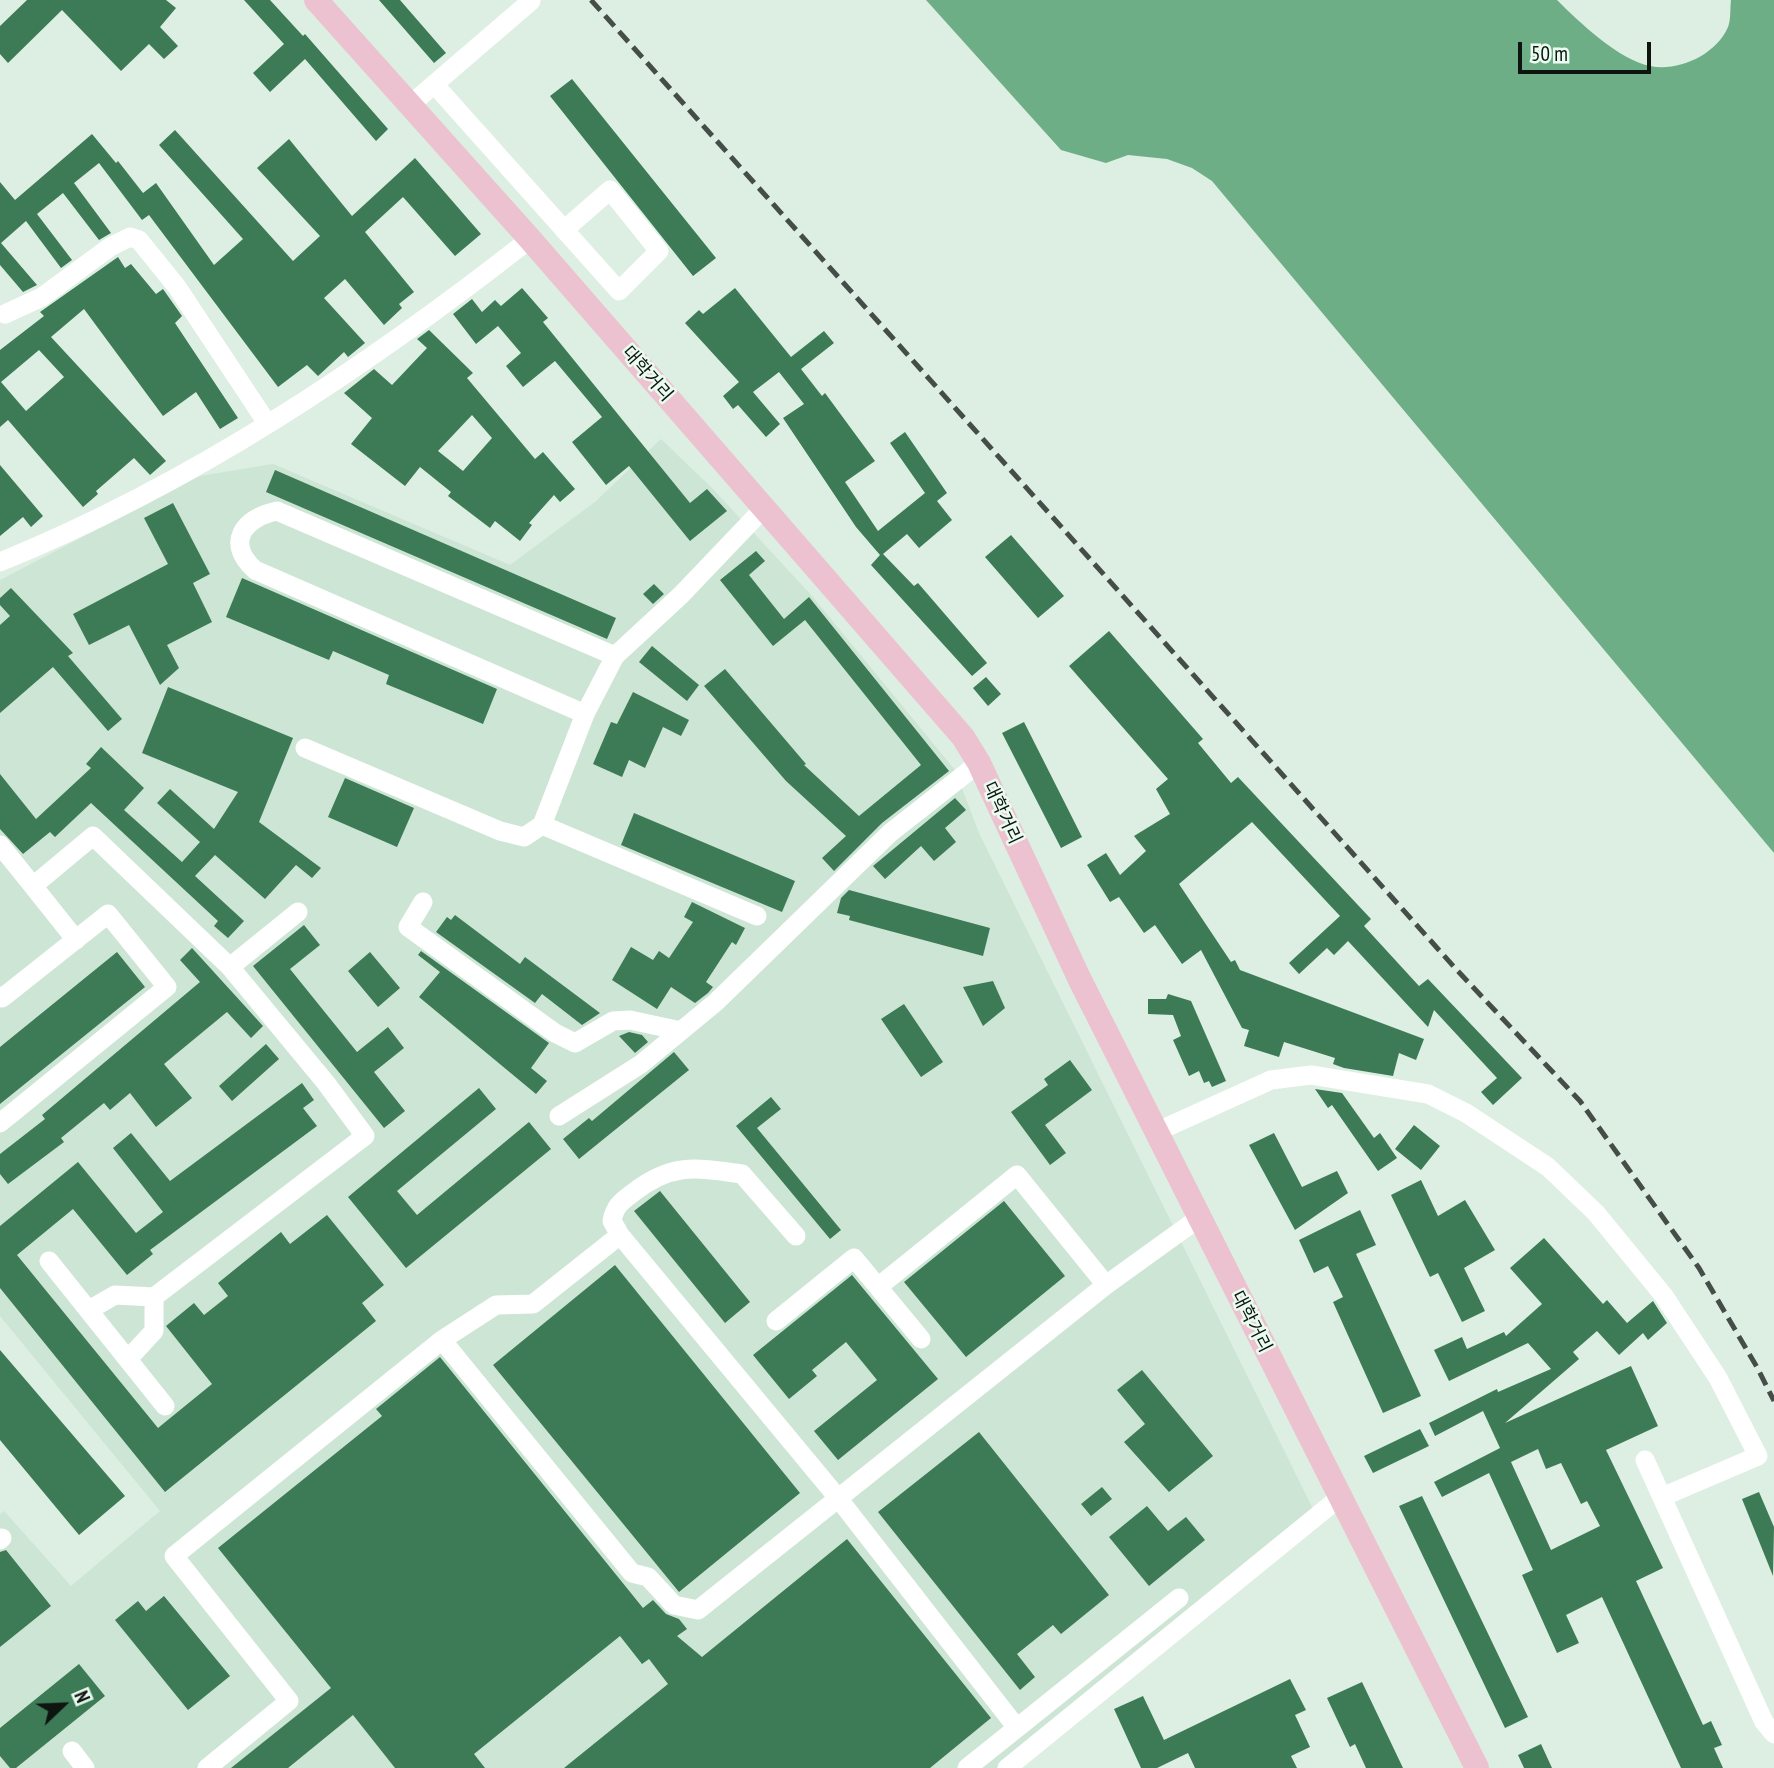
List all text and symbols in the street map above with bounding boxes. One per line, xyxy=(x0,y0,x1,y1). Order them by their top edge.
scale bar xyxy=(1522,28,1655,72)
text: 50 m xyxy=(1531,40,1568,67)
street label: 대학거리 xyxy=(617,342,677,406)
street label: 대학거리 xyxy=(978,778,1026,848)
street label: 대학거리 xyxy=(1226,1288,1276,1356)
north arrow xyxy=(28,1670,98,1740)
text: N xyxy=(69,1687,95,1706)

